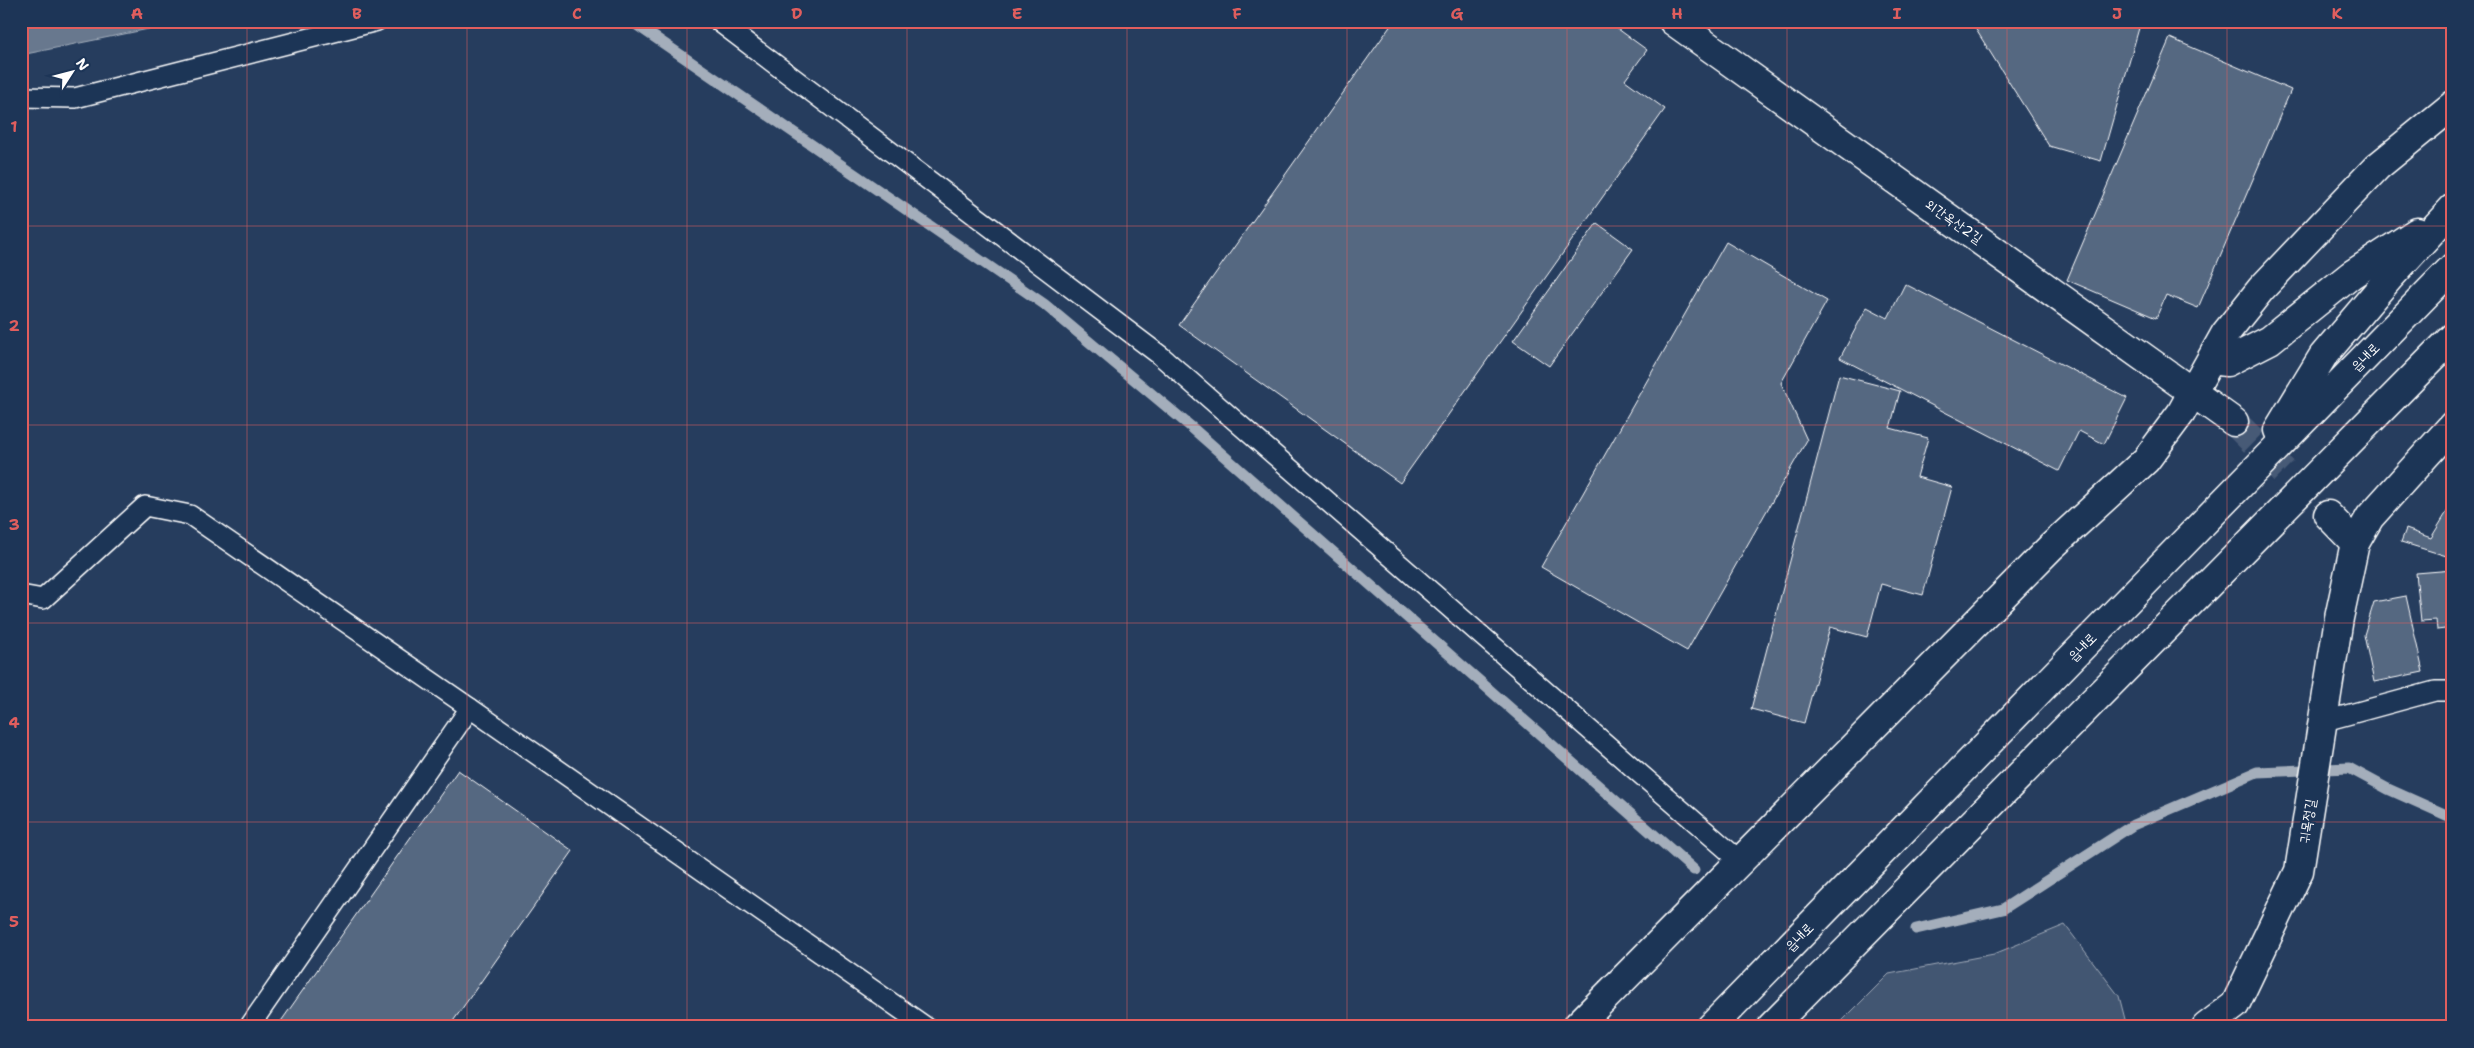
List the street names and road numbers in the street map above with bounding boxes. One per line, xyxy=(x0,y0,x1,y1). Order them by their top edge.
street label: 외간옥산2길 xyxy=(1922,195,1987,248)
street label: 읍내로 xyxy=(2347,339,2383,375)
street label: 읍내로 xyxy=(2064,629,2100,665)
street label: 귀목정길 xyxy=(2295,797,2320,845)
street label: 읍내로 xyxy=(1781,919,1817,955)

